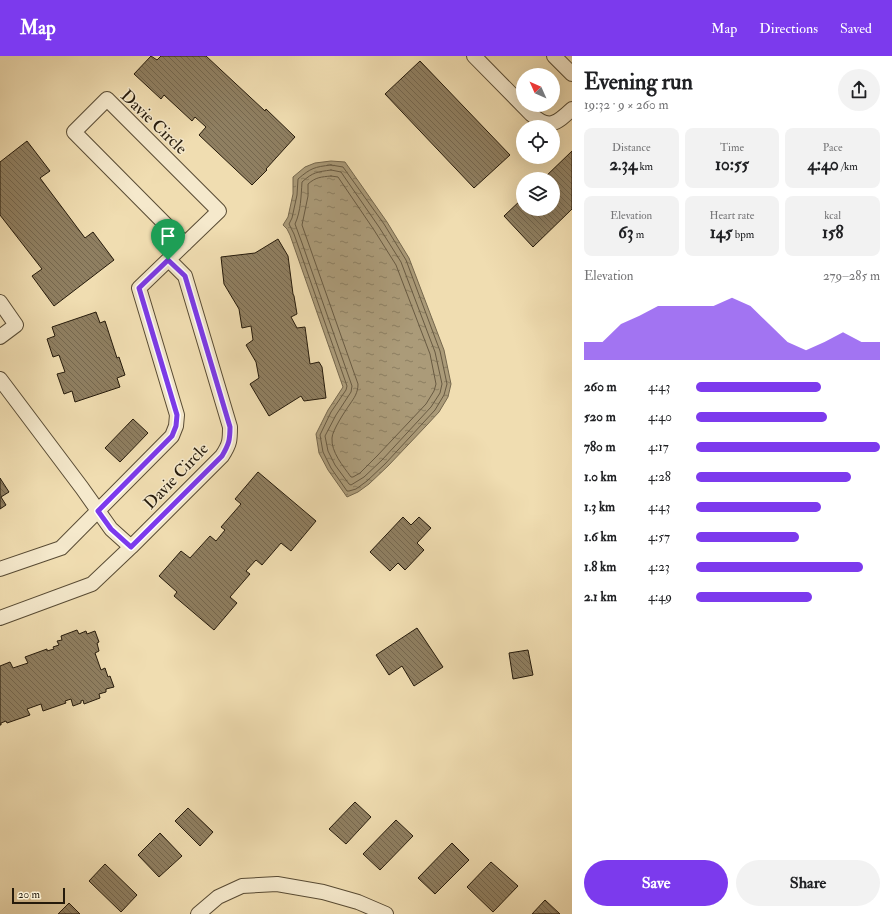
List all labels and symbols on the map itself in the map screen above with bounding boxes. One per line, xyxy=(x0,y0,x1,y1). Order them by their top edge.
north arrow xyxy=(516,68,560,112)
street label: Davie Circle xyxy=(116,85,192,159)
pin xyxy=(151,219,185,260)
street label: Davie Circle xyxy=(139,438,213,514)
scale bar xyxy=(12,886,65,905)

